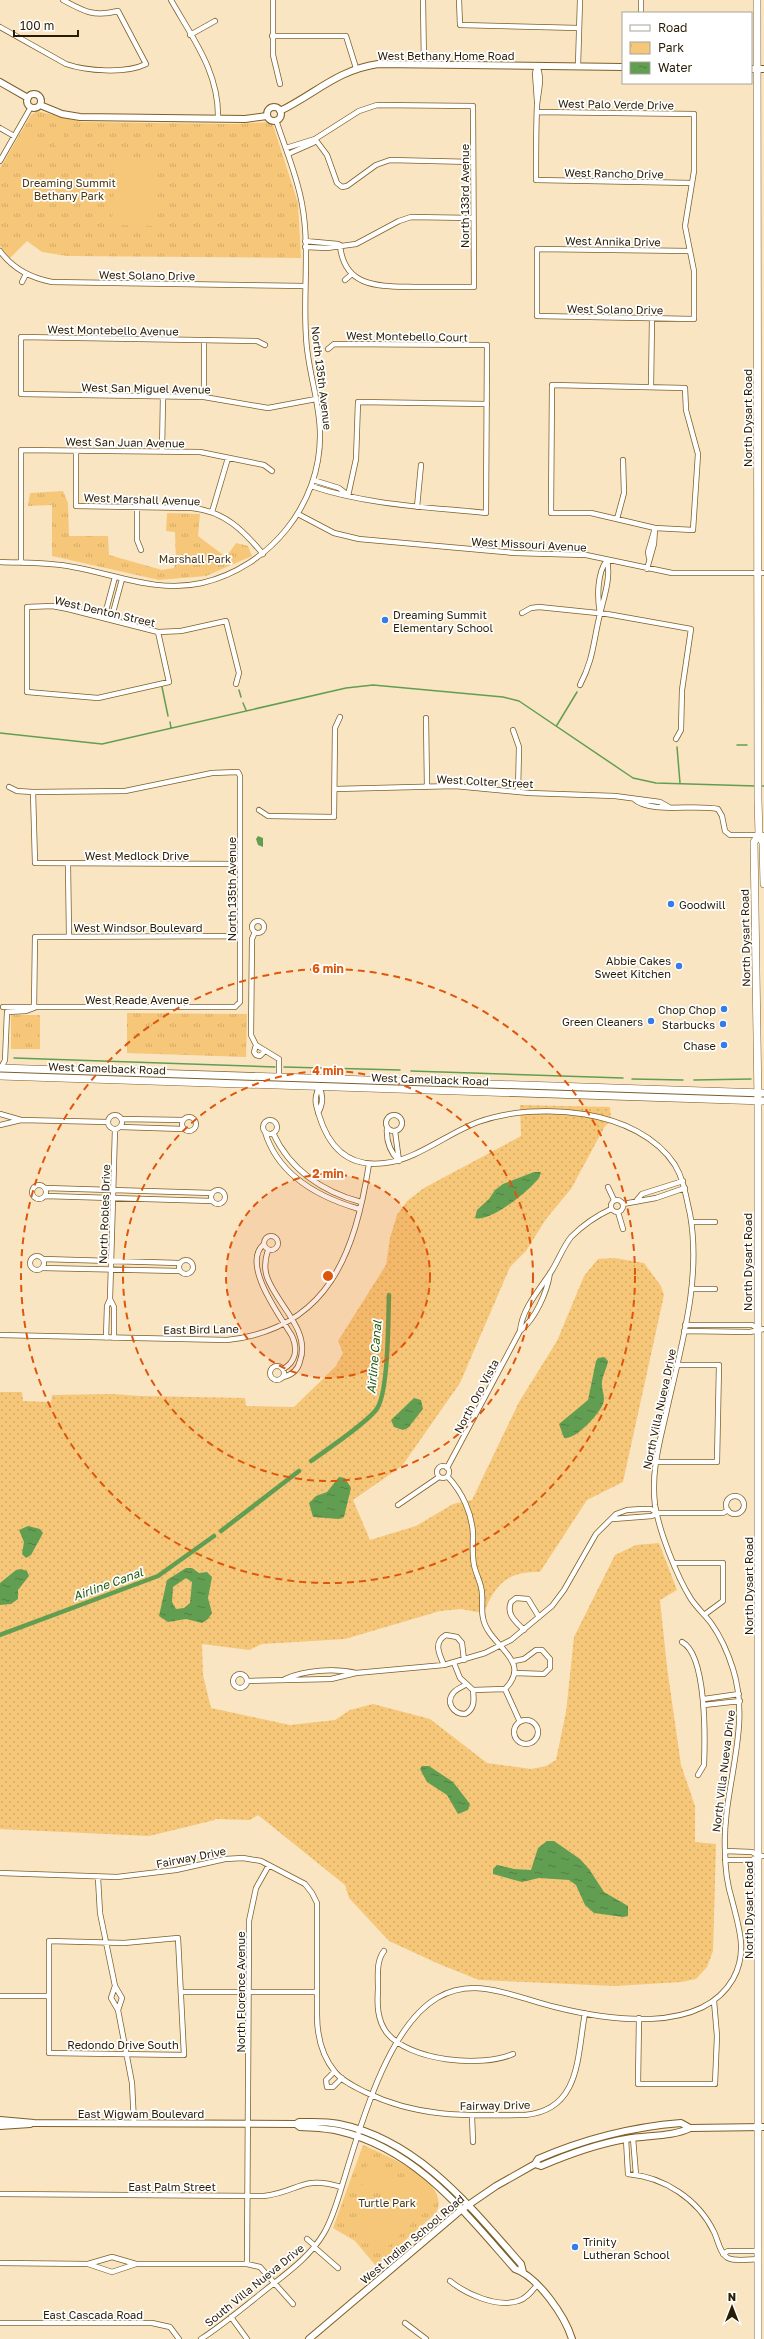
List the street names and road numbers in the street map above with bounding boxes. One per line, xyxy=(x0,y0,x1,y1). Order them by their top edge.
street label: West Bethany Home Road xyxy=(378,49,514,62)
street label: West Palo Verde Drive xyxy=(558,96,674,112)
street label: North 133rd Avenue xyxy=(458,144,471,248)
street label: West Rancho Drive xyxy=(564,166,664,180)
street label: West Annika Drive xyxy=(565,234,661,248)
street label: West Solano Drive xyxy=(99,268,195,282)
street label: West Solano Drive xyxy=(567,302,663,316)
street label: West Montebello Avenue xyxy=(47,322,179,338)
street label: North 135th Avenue xyxy=(309,325,335,431)
street label: West Montebello Court xyxy=(346,328,468,344)
street label: North Dysart Road xyxy=(741,369,754,467)
street label: West San Miguel Avenue xyxy=(81,380,211,396)
street label: West San Juan Avenue xyxy=(65,434,185,450)
street label: West Marshall Avenue xyxy=(83,490,201,508)
street label: West Missouri Avenue xyxy=(471,534,587,554)
street label: West Denton Street xyxy=(53,593,157,629)
street label: West Colter Street xyxy=(436,772,534,790)
street label: North 135th Avenue xyxy=(225,837,238,941)
street label: West Medlock Drive xyxy=(85,849,189,862)
street label: North Dysart Road xyxy=(738,889,752,987)
street label: West Windsor Boulevard xyxy=(73,921,203,934)
street label: West Reade Avenue xyxy=(85,993,189,1006)
street label: West Camelback Road xyxy=(48,1059,166,1077)
street label: West Camelback Road xyxy=(371,1070,489,1088)
street label: North Robles Drive xyxy=(96,1164,112,1264)
street label: North Dysart Road xyxy=(741,1213,754,1311)
street label: East Bird Lane xyxy=(163,1322,239,1336)
street label: North Villa Nueva Drive xyxy=(640,1348,678,1470)
street label: North Oro Vista xyxy=(451,1357,501,1435)
street label: North Dysart Road xyxy=(742,1537,755,1635)
street label: North Villa Nueva Drive xyxy=(709,1709,737,1833)
street label: Fairway Drive xyxy=(155,1844,227,1870)
street label: North Dysart Road xyxy=(742,1861,755,1959)
street label: North Florence Avenue xyxy=(234,1931,247,2053)
street label: Redondo Drive South xyxy=(67,2038,179,2051)
street label: Fairway Drive xyxy=(459,2098,531,2112)
street label: East Wigwam Boulevard xyxy=(78,2107,204,2120)
street label: East Palm Street xyxy=(128,2180,216,2193)
street label: West Indian School Road xyxy=(358,2192,466,2286)
street label: South Villa Nueva Drive xyxy=(202,2241,306,2329)
street label: East Cascada Road xyxy=(43,2308,143,2321)

